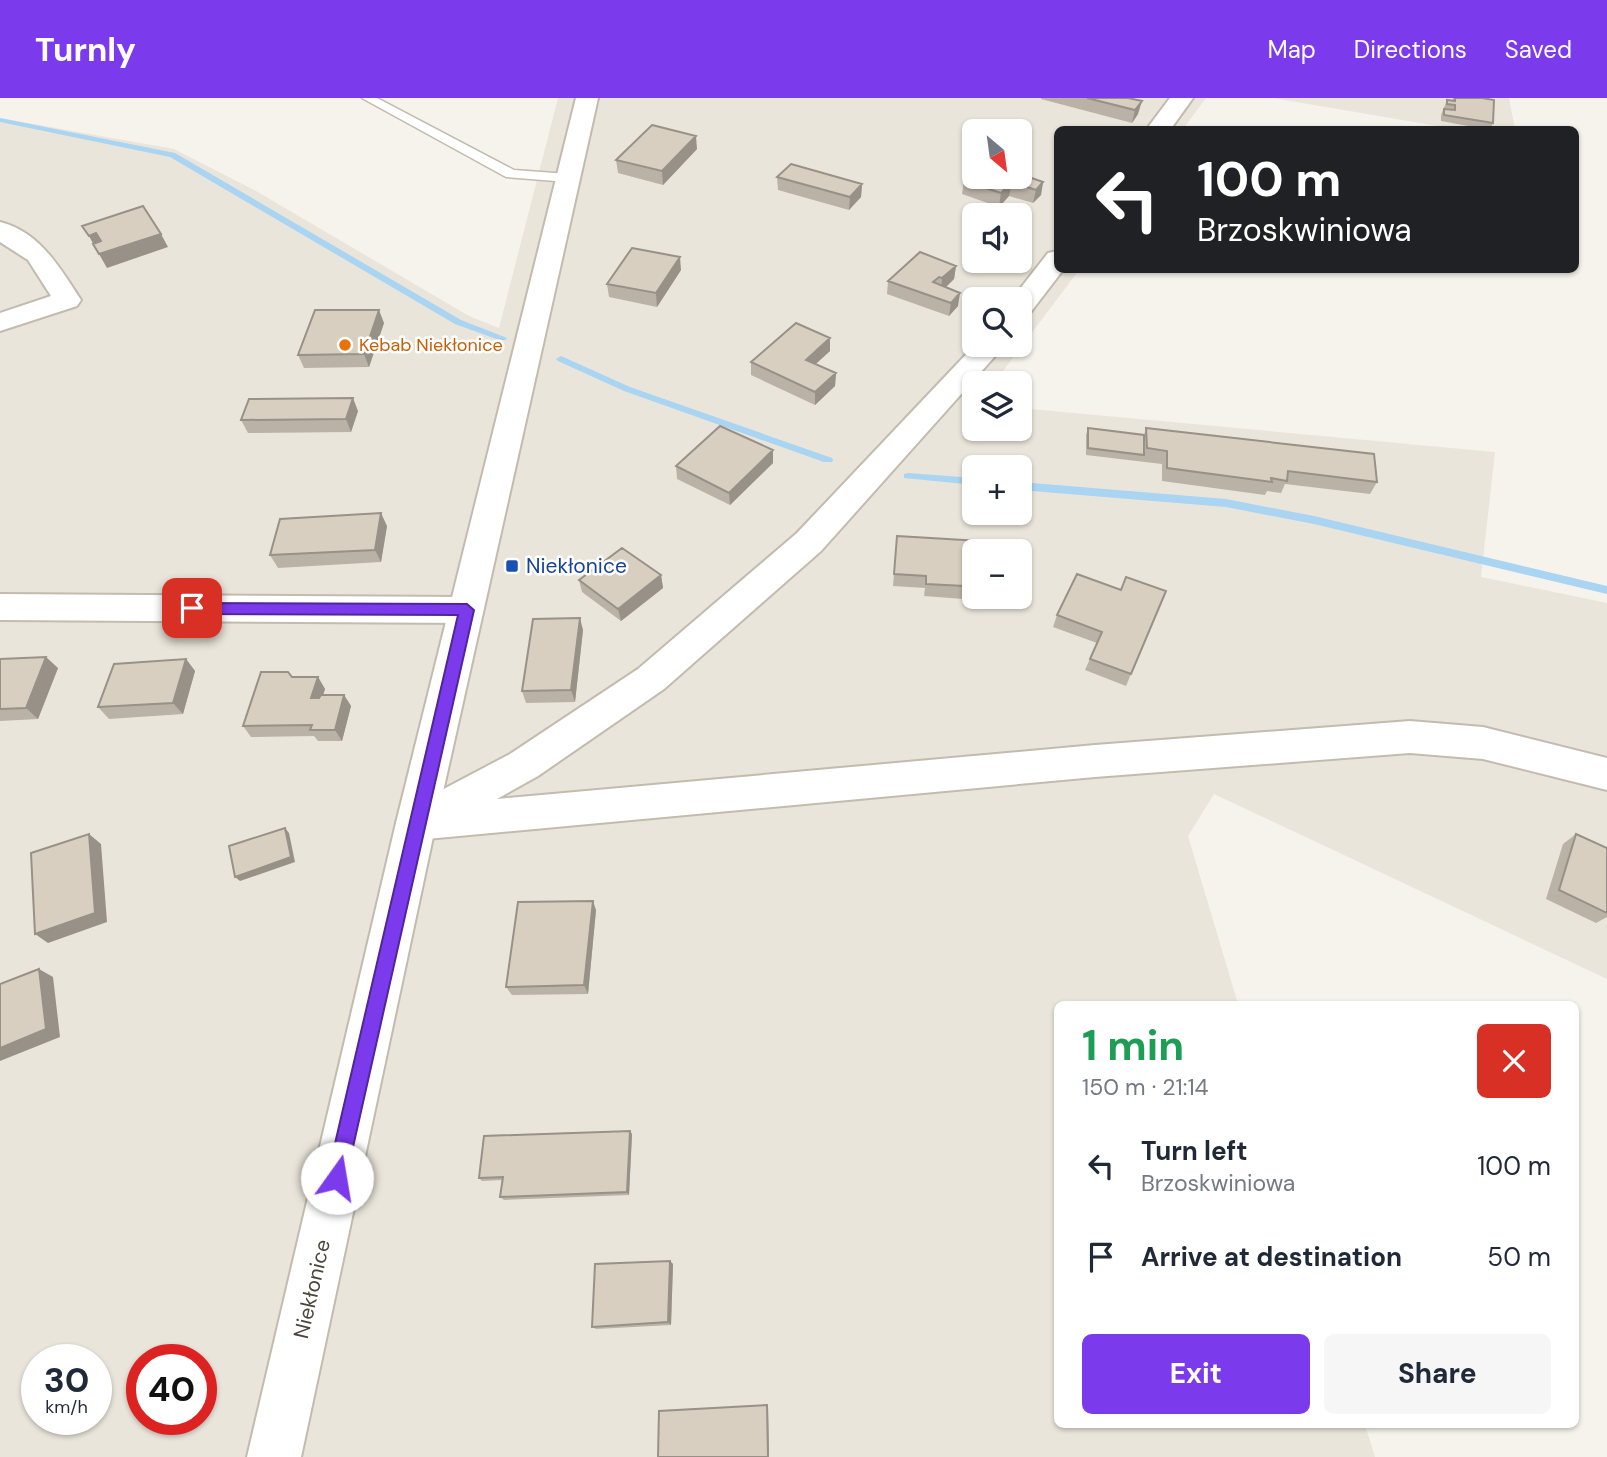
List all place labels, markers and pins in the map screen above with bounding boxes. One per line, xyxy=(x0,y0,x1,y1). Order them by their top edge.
place label: Kebab Niekłonice xyxy=(359,333,503,357)
marker: Kebab Niekłonice xyxy=(337,337,353,353)
place label: Niekłonice xyxy=(526,552,627,580)
marker: Niekłonice xyxy=(504,558,520,574)
pin xyxy=(162,578,222,638)

